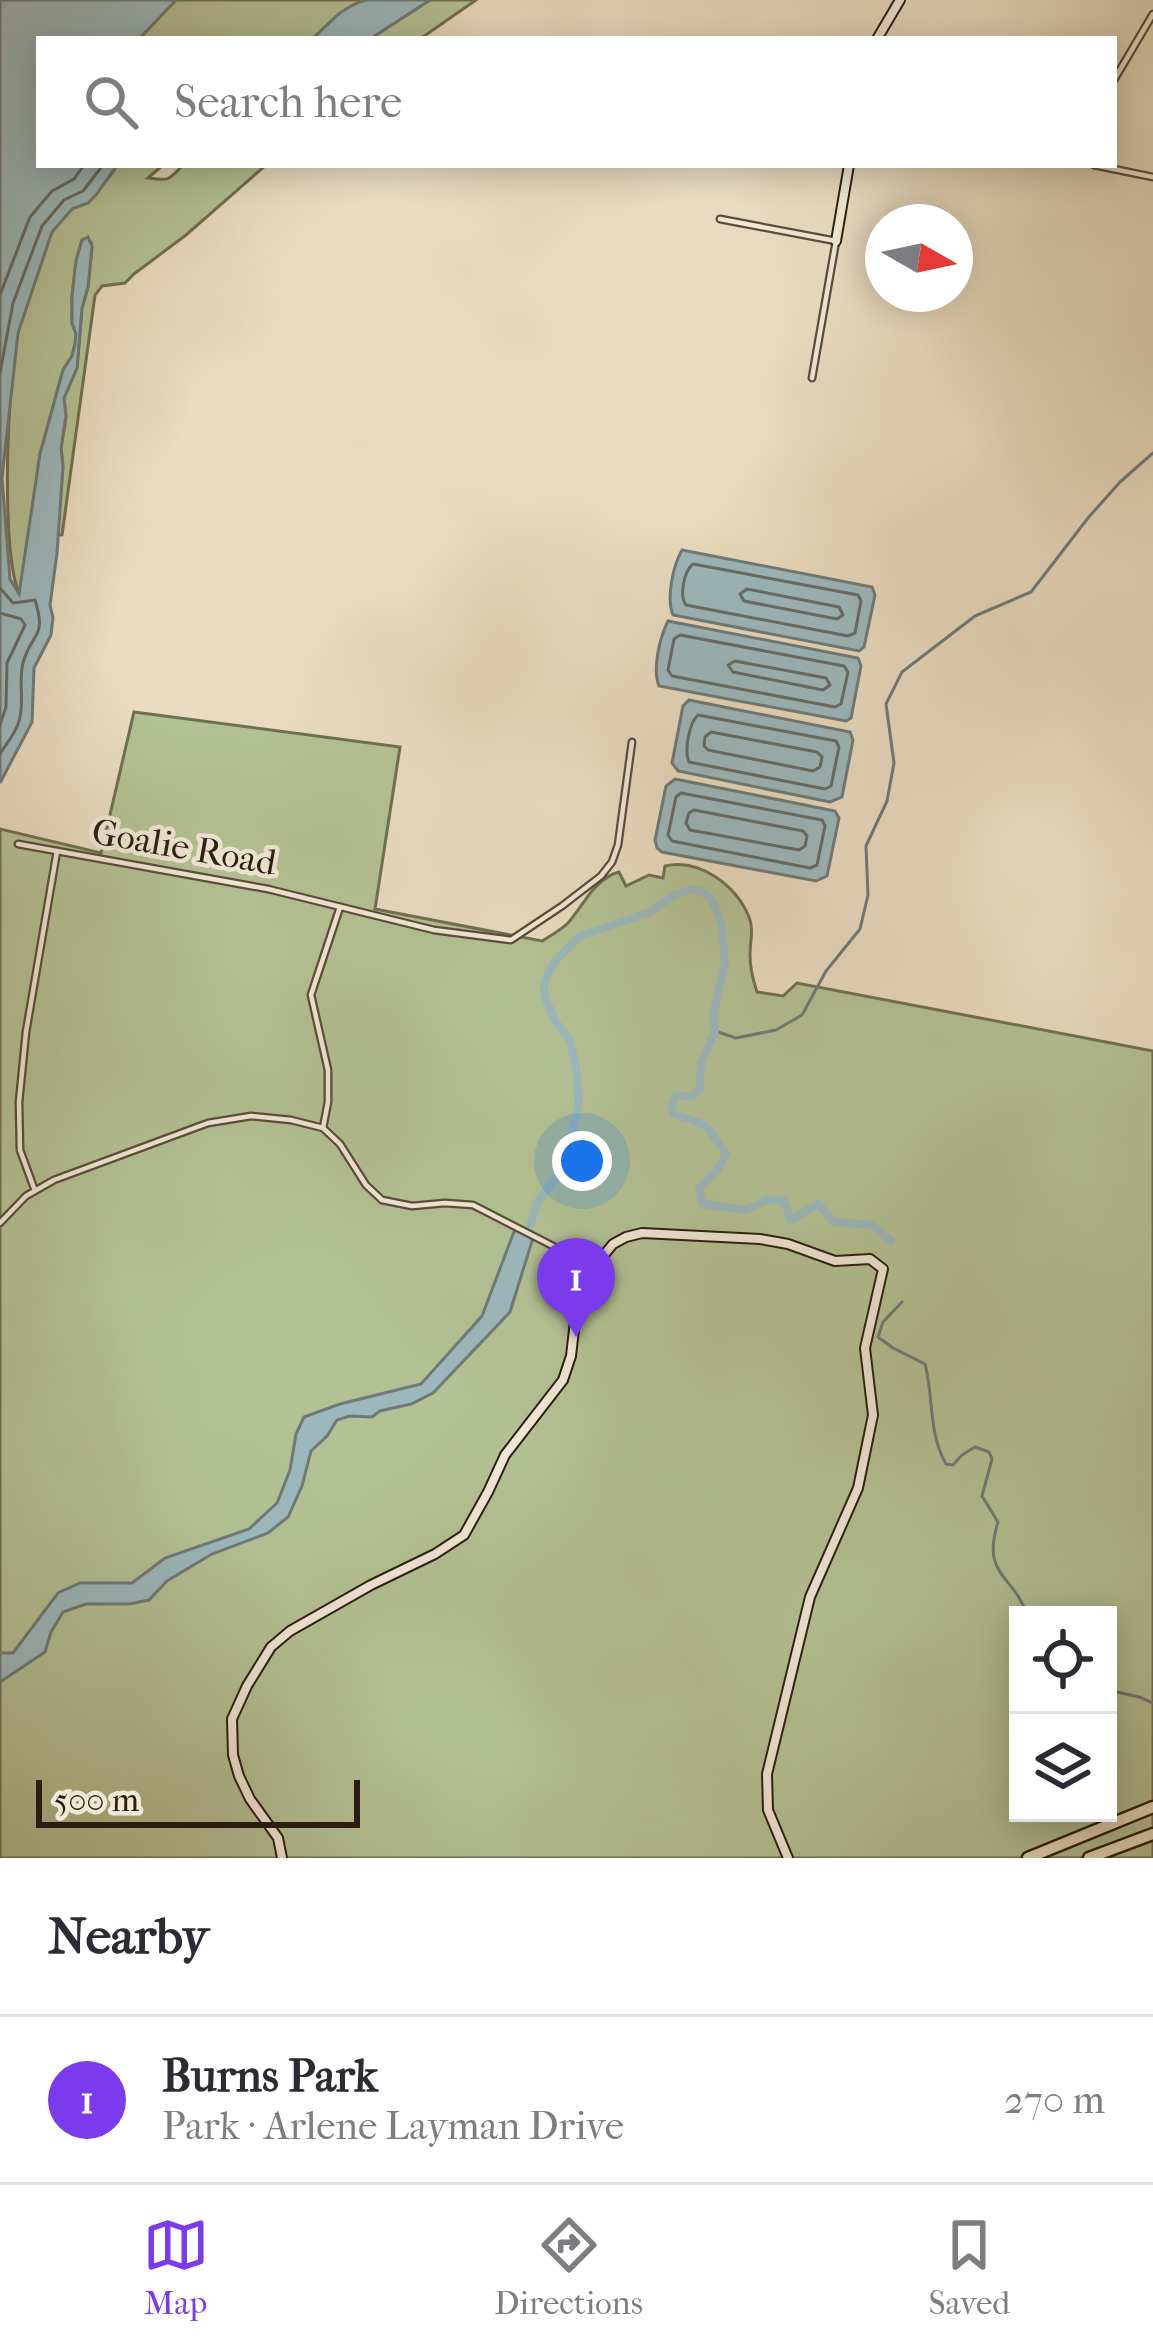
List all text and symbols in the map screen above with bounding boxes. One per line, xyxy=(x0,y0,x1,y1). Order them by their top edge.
search box xyxy=(36,36,1117,168)
icon: search xyxy=(78,69,144,135)
text: Search here xyxy=(174,76,402,129)
north arrow xyxy=(865,204,973,312)
street label: Goalie Road xyxy=(89,810,280,884)
your location xyxy=(552,1131,612,1191)
pin: 1 xyxy=(537,1238,615,1337)
map controls xyxy=(1009,1606,1117,1822)
button: locate xyxy=(1009,1606,1117,1714)
button: layers xyxy=(1009,1714,1117,1822)
scale bar xyxy=(36,1774,360,1827)
text: 500 m xyxy=(54,1781,139,1820)
text: Nearby xyxy=(48,1906,209,1966)
text: Burns Park xyxy=(162,2050,378,2103)
text: 1 xyxy=(80,2077,94,2123)
text: 270 m xyxy=(1004,2077,1105,2123)
text: Park · Arlene Layman Drive xyxy=(162,2103,624,2149)
tab: Map xyxy=(143,2212,209,2323)
tab: Directions xyxy=(494,2212,643,2323)
tab: Saved xyxy=(928,2212,1010,2323)

